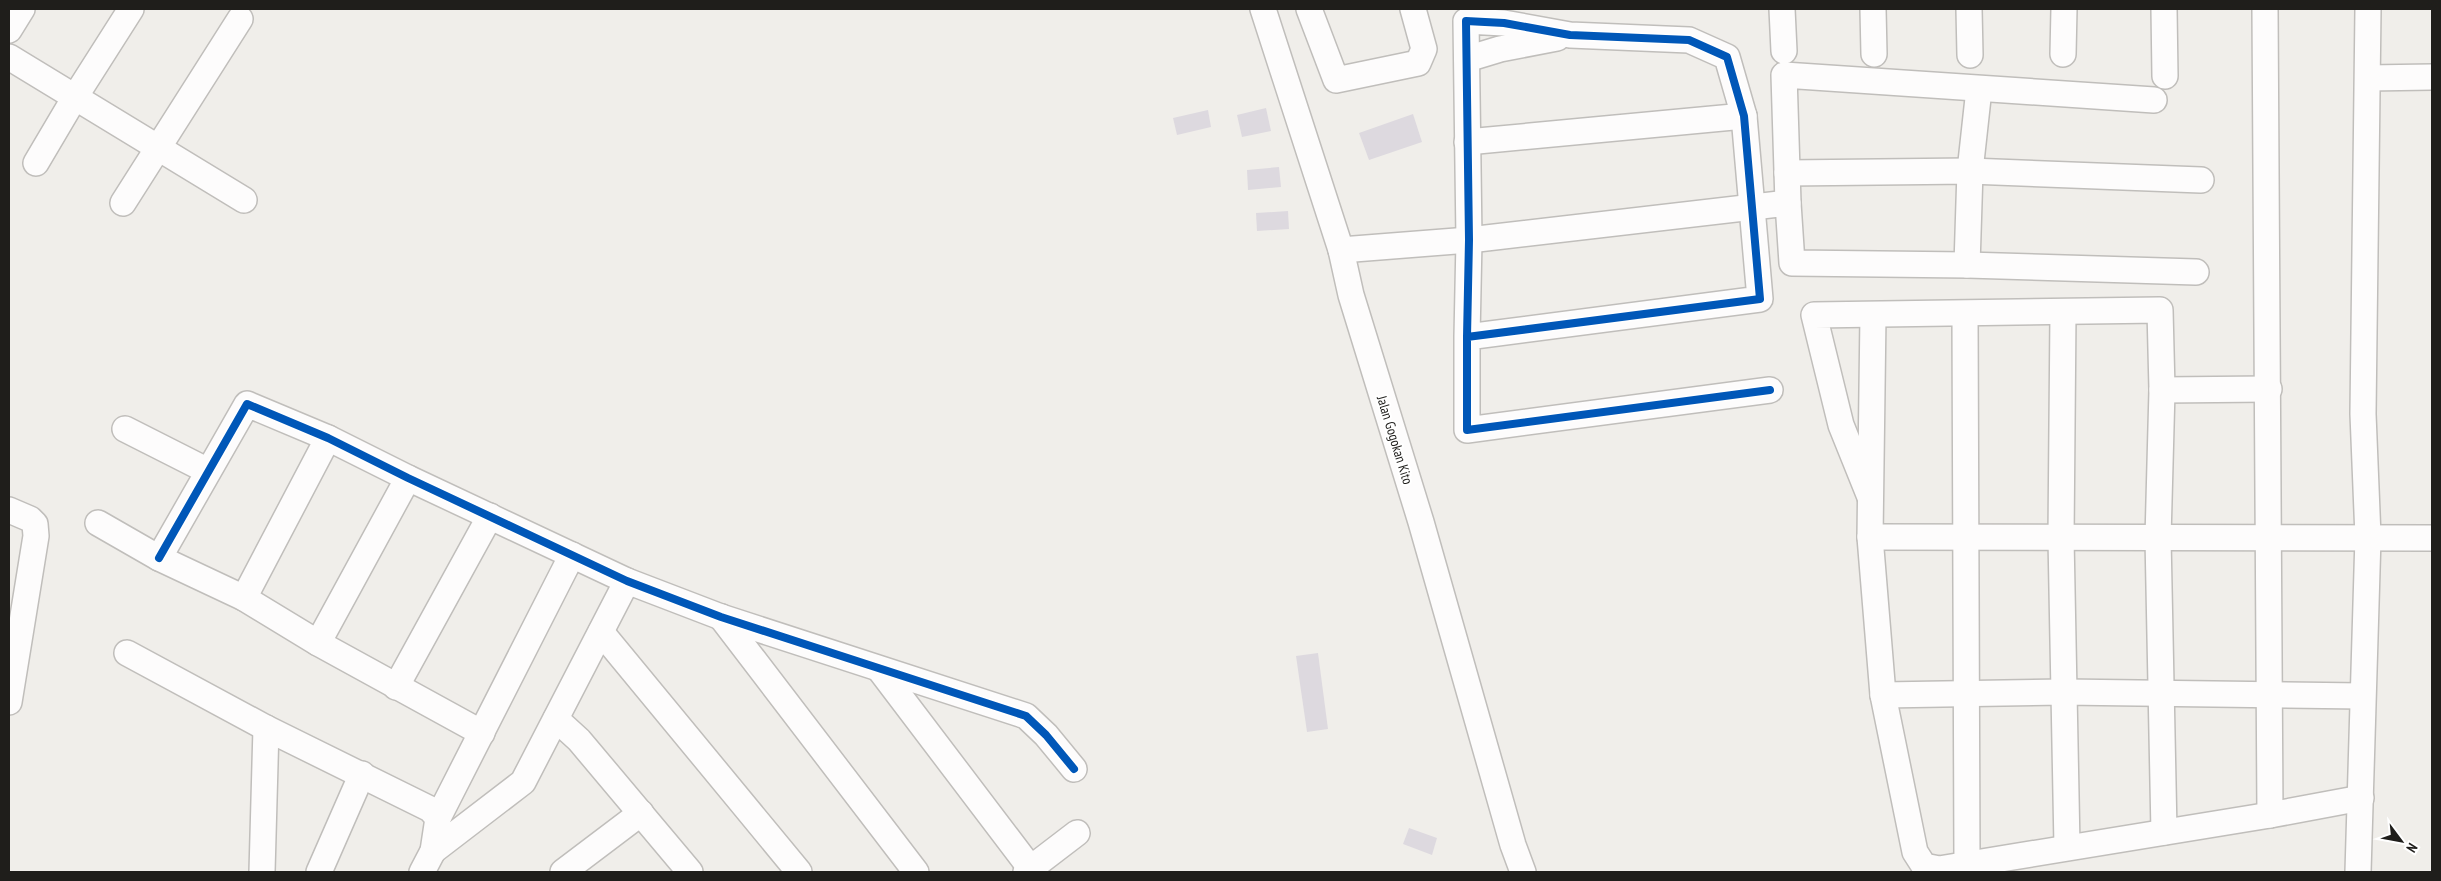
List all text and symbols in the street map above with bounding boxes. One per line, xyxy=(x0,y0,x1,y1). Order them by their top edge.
street label: Jalan Gogokan Kito xyxy=(1373,392,1417,487)
north arrow xyxy=(2376,816,2426,866)
text: N xyxy=(2402,840,2422,856)

